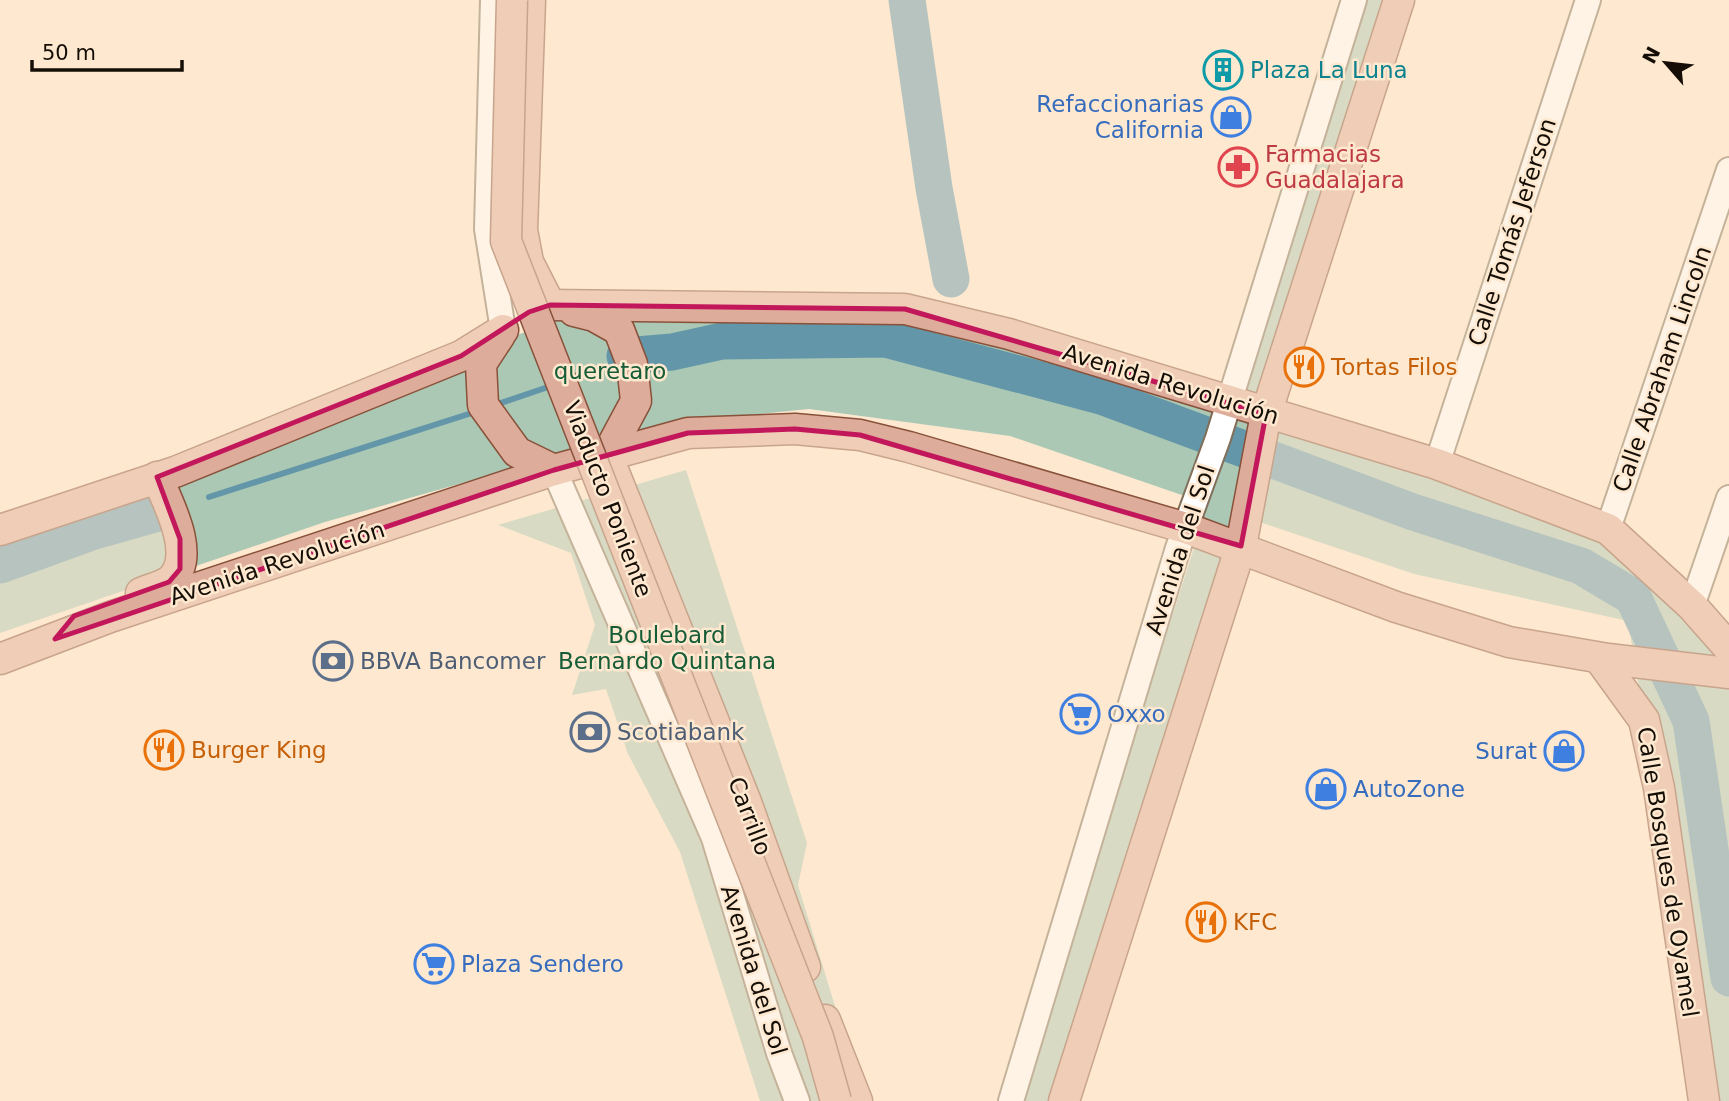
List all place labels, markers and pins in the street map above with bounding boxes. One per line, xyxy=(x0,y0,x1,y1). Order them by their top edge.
building icon: Plaza La Luna xyxy=(1202,49,1244,91)
place label: Plaza La Luna xyxy=(1250,57,1408,83)
place label: Refaccionarias California xyxy=(1036,91,1204,143)
shop icon: Refaccionarias California xyxy=(1210,96,1252,138)
place label: Farmacias Guadalajara xyxy=(1265,141,1405,193)
pharmacy icon: Farmacias Guadalajara xyxy=(1217,146,1259,188)
restaurant icon: Tortas Filos xyxy=(1283,346,1325,388)
place label: Tortas Filos xyxy=(1330,354,1457,380)
bank icon: BBVA Bancomer xyxy=(312,640,354,682)
place label: BBVA Bancomer xyxy=(360,648,546,674)
supermarket icon: Oxxo xyxy=(1059,693,1101,735)
place label: Oxxo xyxy=(1107,701,1166,727)
bank icon: Scotiabank xyxy=(569,711,611,753)
place label: Scotiabank xyxy=(617,719,745,745)
restaurant icon: Burger King xyxy=(143,729,185,771)
shop icon: Surat xyxy=(1543,730,1585,772)
place label: Burger King xyxy=(191,737,327,763)
place label: Surat xyxy=(1475,738,1537,764)
shop icon: AutoZone xyxy=(1305,768,1347,810)
place label: AutoZone xyxy=(1353,776,1465,802)
restaurant icon: KFC xyxy=(1185,901,1227,943)
place label: KFC xyxy=(1233,909,1277,935)
supermarket icon: Plaza Sendero xyxy=(413,943,455,985)
place label: Plaza Sendero xyxy=(461,951,624,977)

